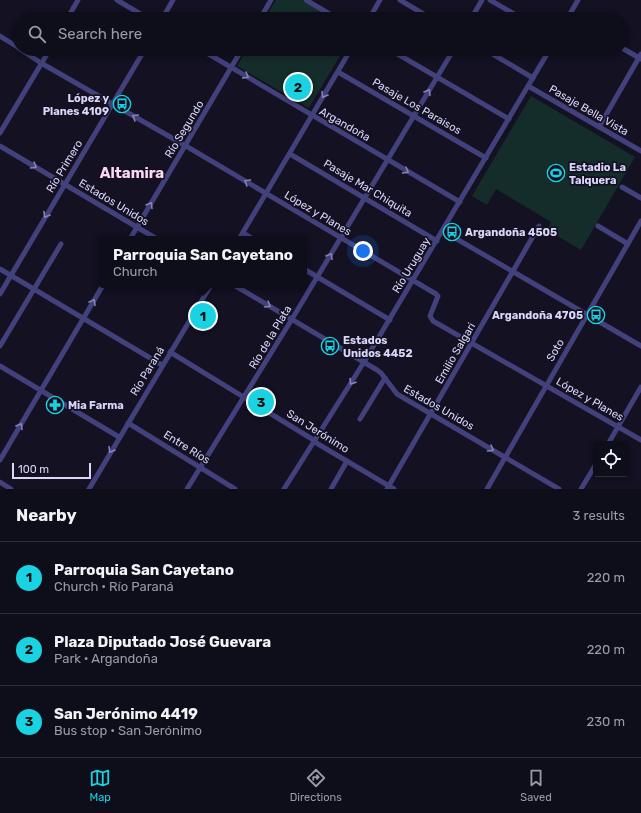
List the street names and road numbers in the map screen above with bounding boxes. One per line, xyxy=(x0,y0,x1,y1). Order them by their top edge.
street label: Pasaje Los Paraisos xyxy=(370,76,464,137)
street label: Pasaje Bella Vista xyxy=(547,82,631,138)
street label: Río Segundo xyxy=(162,98,207,160)
street label: Argandoña xyxy=(317,105,372,144)
street label: Río Primero xyxy=(44,138,85,195)
street label: Pasaje Mar Chiquita xyxy=(321,157,414,220)
street label: Estados Unidos xyxy=(76,176,151,229)
street label: López y Planes xyxy=(282,188,354,239)
street label: Río Uruguay xyxy=(390,235,433,295)
street label: Río de la Plata xyxy=(246,303,295,371)
street label: Emilio Salgari xyxy=(433,320,478,386)
street label: Soto xyxy=(544,337,567,364)
street label: Río Paraná xyxy=(128,344,167,398)
street label: López y Planes xyxy=(554,375,626,424)
street label: Estados Unidos xyxy=(401,382,477,433)
street label: San Jerónimo xyxy=(284,407,351,456)
street label: Entre Ríos xyxy=(161,428,213,467)

